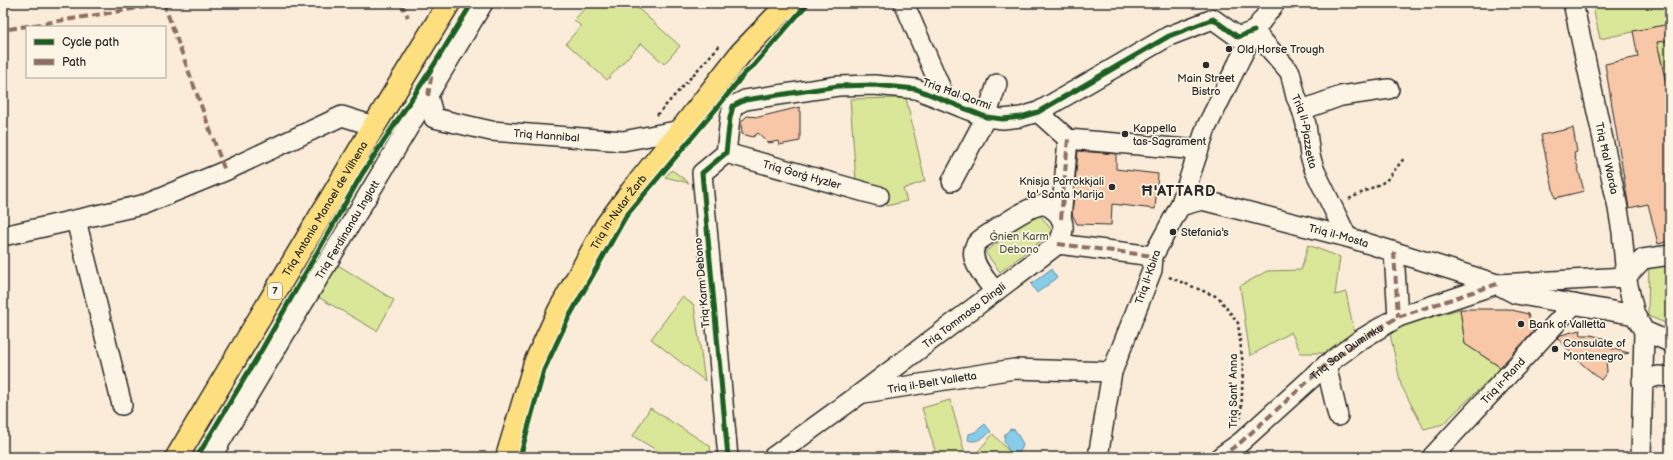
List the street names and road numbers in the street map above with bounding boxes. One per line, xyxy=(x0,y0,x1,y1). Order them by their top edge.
street label: Triq Ħal Qormi xyxy=(921,76,993,112)
street label: Triq il-Pjazzetta xyxy=(1289,92,1320,170)
street label: Triq Ħal Warda xyxy=(1593,121,1621,195)
street label: Triq Hannibal xyxy=(513,126,580,144)
street label: Triq Antonio Manoel de Vilhena xyxy=(280,139,370,279)
street label: Triq Ġorġ Hyzler xyxy=(761,157,844,192)
street label: Triq in-Nutar Żarb xyxy=(588,172,649,252)
street label: Triq Ferdinandu Inglott xyxy=(313,177,382,281)
street label: Triq il-Mosta xyxy=(1307,221,1370,250)
street label: Triq Karm Debono xyxy=(692,237,712,329)
street label: Triq il-Kbira xyxy=(1133,248,1163,306)
street label: Triq Tommaso Dingli xyxy=(920,280,1008,351)
road number: 7 xyxy=(268,283,282,299)
street label: Triq San Duminku xyxy=(1307,321,1386,383)
street label: Triq Sant' Anna xyxy=(1227,353,1240,429)
street label: Triq ir-Rand xyxy=(1478,355,1528,407)
street label: Triq il-Belt Valletta xyxy=(887,369,978,396)

